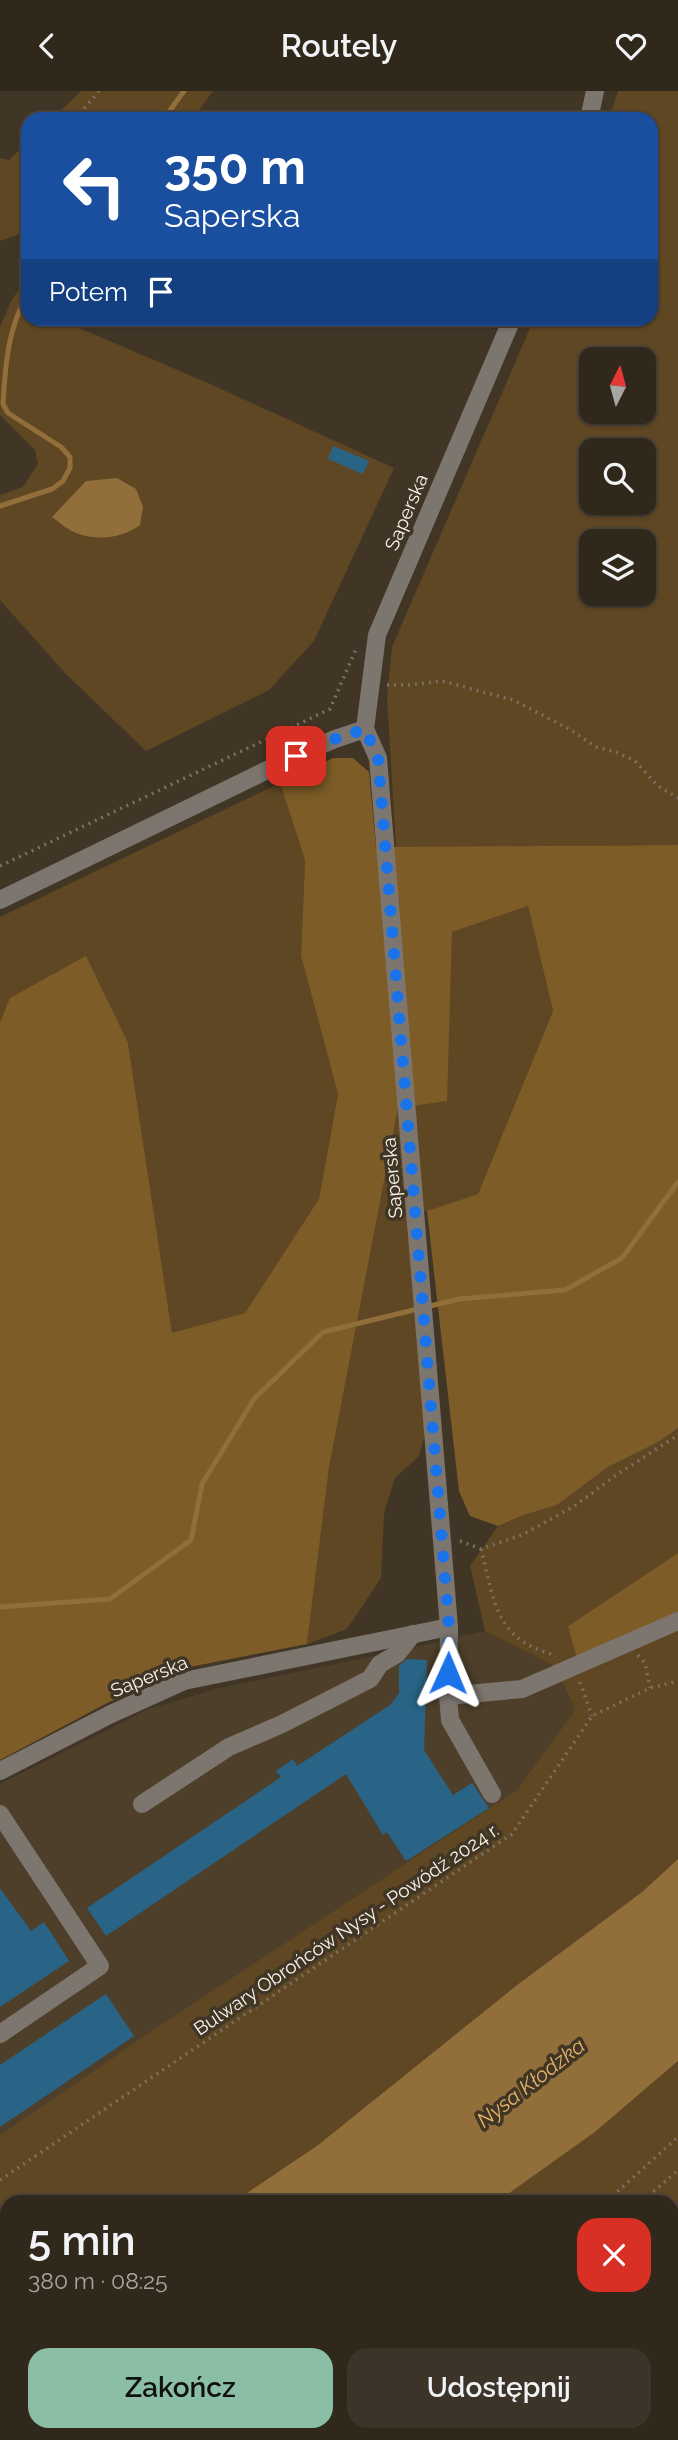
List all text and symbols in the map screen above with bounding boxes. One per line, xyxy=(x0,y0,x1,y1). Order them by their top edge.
icon: back xyxy=(28,27,66,65)
text: Routely xyxy=(281,27,397,64)
icon: heart xyxy=(612,27,650,65)
text: 350 m xyxy=(164,138,306,195)
icon: left xyxy=(49,140,140,231)
text: Saperska xyxy=(164,197,300,234)
icon: arrive xyxy=(142,273,180,311)
text: Potem xyxy=(49,277,128,307)
north arrow xyxy=(579,347,656,423)
map controls xyxy=(579,347,656,606)
button: search xyxy=(579,438,656,515)
street label: Saperska xyxy=(380,470,432,554)
button: layers xyxy=(579,529,656,606)
pin xyxy=(266,726,326,786)
icon: arrive xyxy=(277,737,315,775)
street label: Saperska xyxy=(378,1137,406,1219)
position arrow xyxy=(411,1636,485,1710)
street label: Saperska xyxy=(107,1651,191,1701)
street label: Bulwary Obrońców Nysy - Powódź 2024 r. xyxy=(190,1818,502,2040)
water label: Nysa Kłodzka xyxy=(472,2033,590,2133)
text: 5 min xyxy=(28,2216,136,2265)
button: close xyxy=(577,2218,651,2292)
text: 380 m · 08:25 xyxy=(28,2267,168,2294)
button: Zakończ xyxy=(28,2348,333,2428)
button: Udostępnij xyxy=(347,2348,651,2428)

